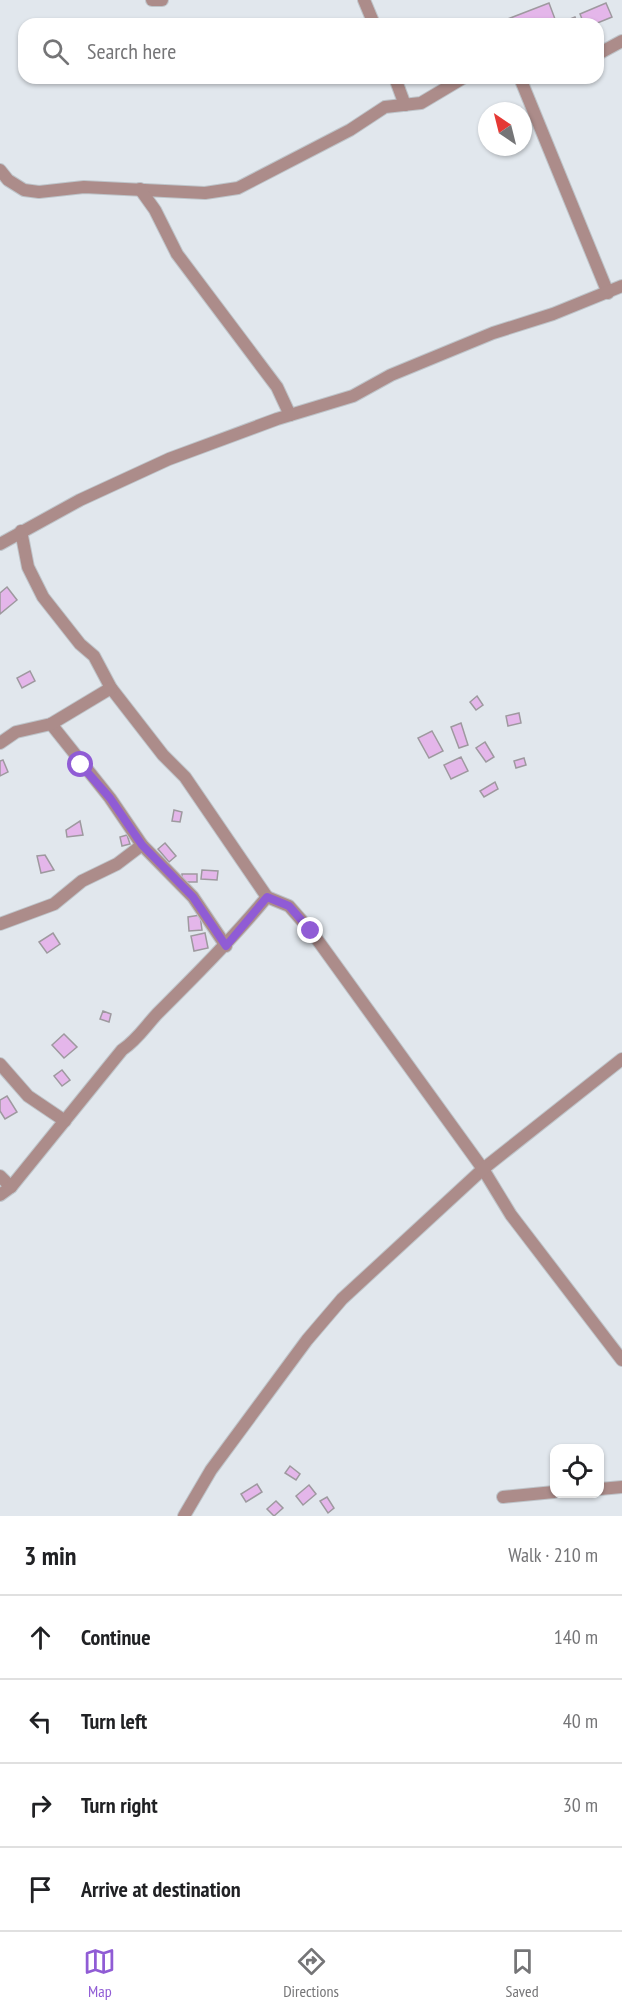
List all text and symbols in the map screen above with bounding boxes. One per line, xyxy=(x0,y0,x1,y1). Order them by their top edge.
search box xyxy=(18,18,604,84)
icon: search xyxy=(39,35,72,68)
text: Search here xyxy=(87,37,176,65)
north arrow xyxy=(478,102,532,156)
route start xyxy=(67,751,93,777)
route end xyxy=(297,917,323,943)
map controls xyxy=(550,1444,604,1498)
button: locate xyxy=(550,1444,604,1498)
text: 3 min xyxy=(24,1539,77,1572)
text: Walk · 210 m xyxy=(508,1542,598,1568)
icon: ahead xyxy=(24,1621,57,1654)
text: Continue xyxy=(81,1623,151,1651)
text: 140 m xyxy=(554,1624,598,1650)
icon: left xyxy=(24,1705,57,1738)
text: Turn left xyxy=(81,1707,147,1735)
text: 40 m xyxy=(563,1708,598,1734)
icon: right xyxy=(24,1789,57,1822)
text: Turn right xyxy=(81,1791,158,1819)
text: 30 m xyxy=(563,1792,598,1818)
icon: arrive xyxy=(24,1873,57,1906)
text: Arrive at destination xyxy=(81,1875,241,1903)
tab: Map xyxy=(83,1945,116,2001)
tab: Directions xyxy=(283,1945,339,2001)
tab: Saved xyxy=(506,1945,539,2001)

